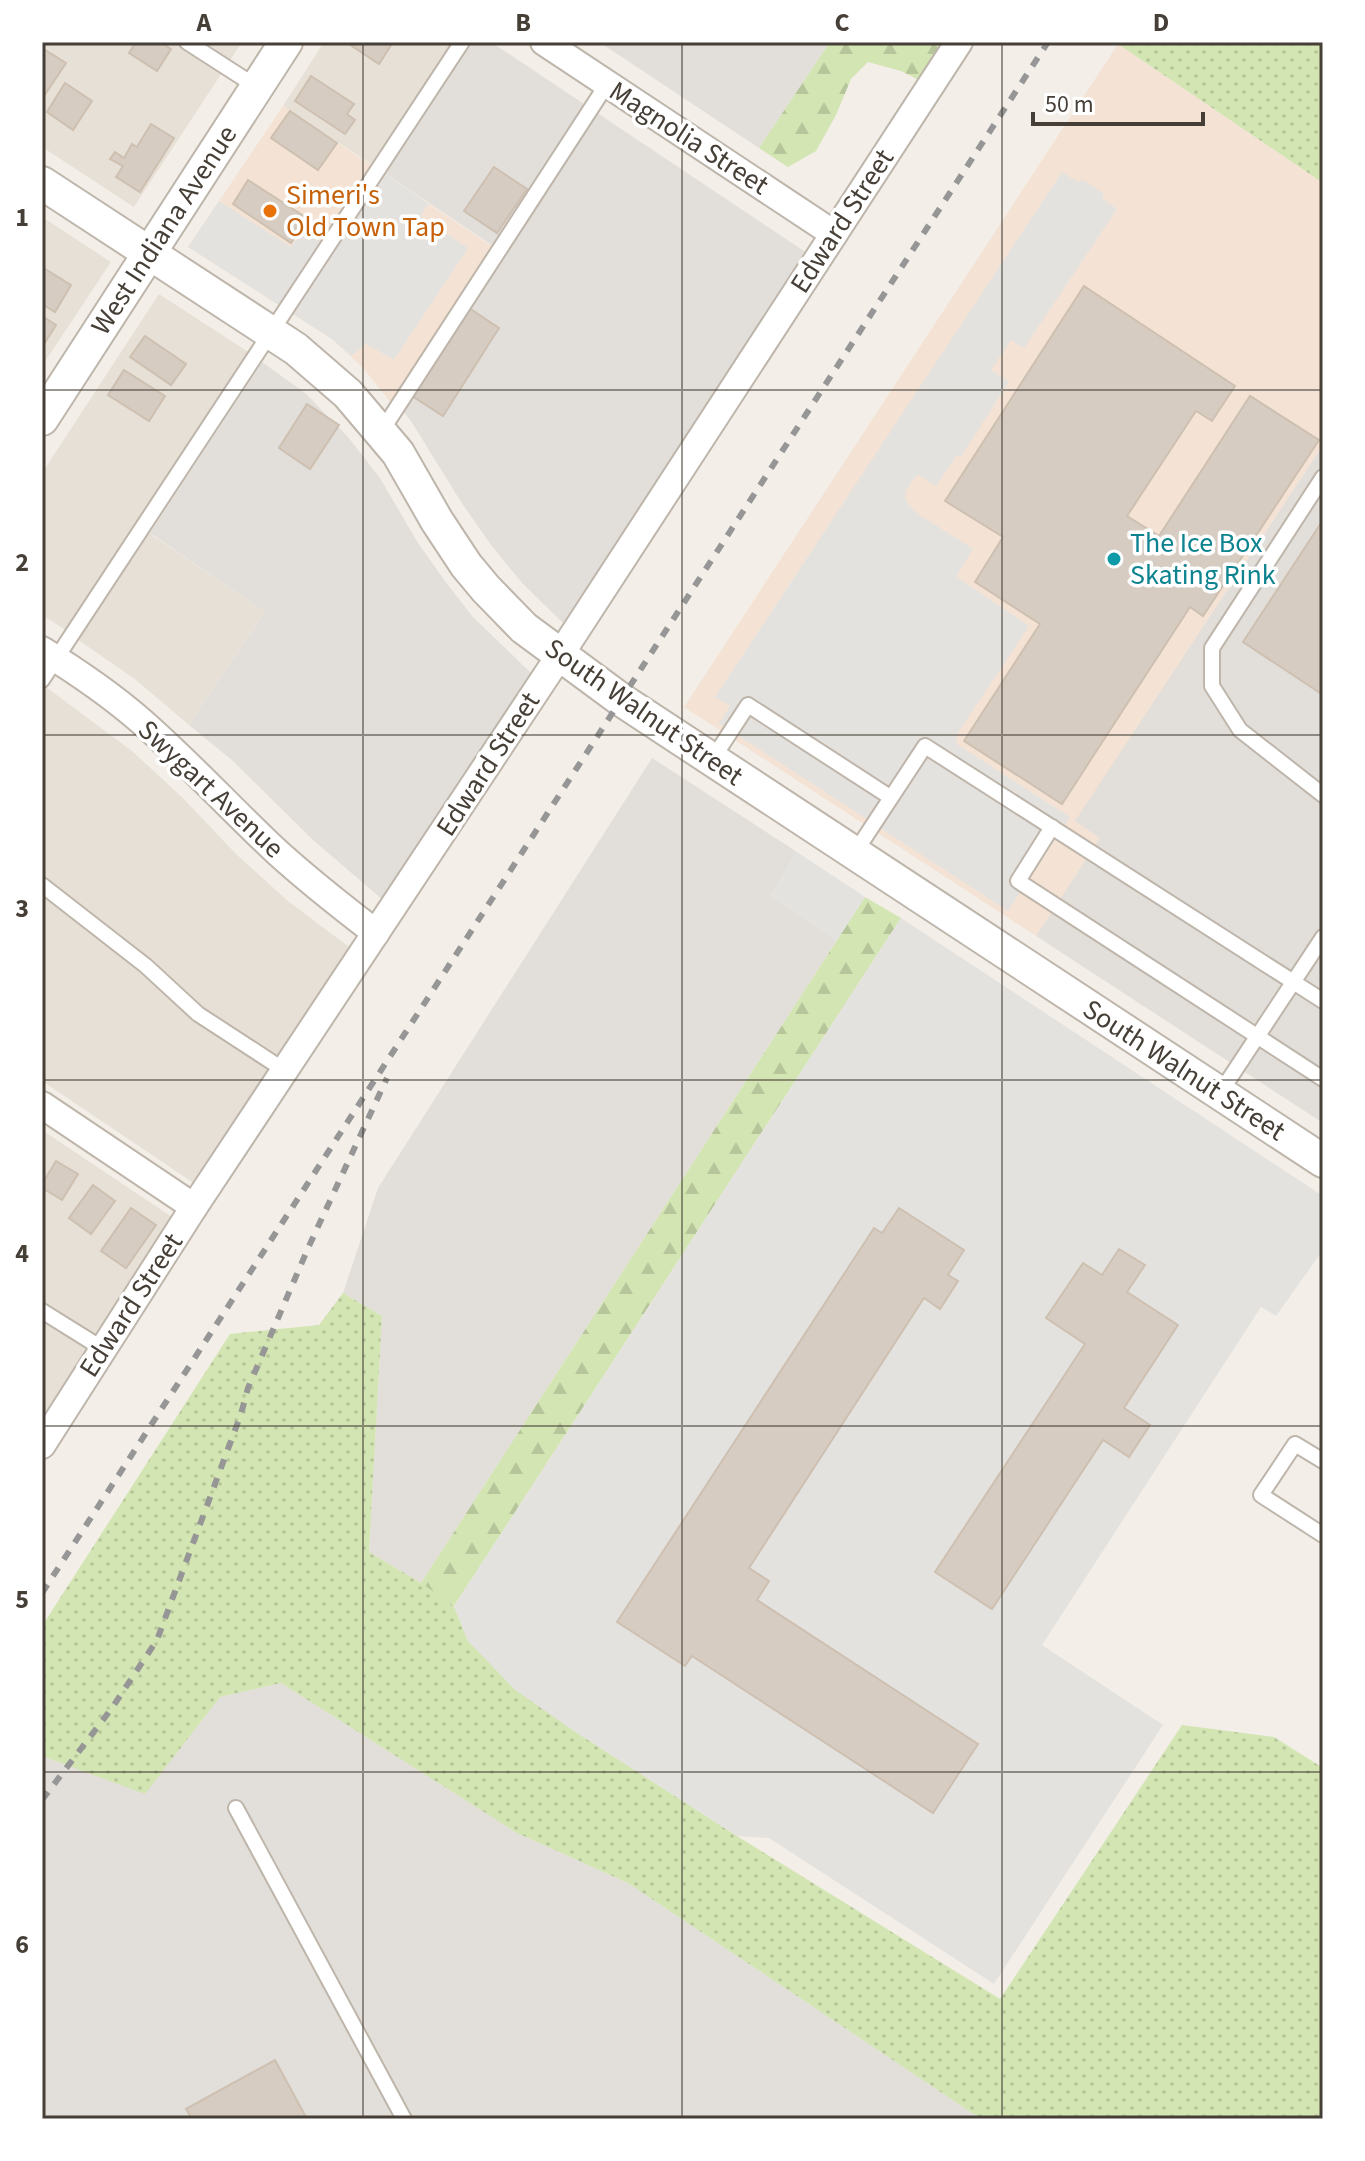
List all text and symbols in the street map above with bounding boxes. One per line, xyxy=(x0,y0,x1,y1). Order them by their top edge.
text: A xyxy=(196,4,213,41)
text: B xyxy=(515,4,531,41)
text: C xyxy=(834,4,850,41)
text: D xyxy=(1153,4,1169,41)
street label: Magnolia Street xyxy=(601,71,777,205)
scale bar xyxy=(1033,76,1203,126)
text: 50 m xyxy=(1045,87,1094,122)
street label: West Indiana Avenue xyxy=(81,117,247,343)
street label: Edward Street xyxy=(780,141,904,301)
place label: Simeri's Old Town Tap xyxy=(286,175,445,247)
text: 1 xyxy=(15,199,29,236)
marker: Simeri's Old Town Tap xyxy=(261,202,279,220)
place label: The Ice Box Skating Rink xyxy=(1130,523,1276,595)
text: 2 xyxy=(15,544,29,581)
marker: The Ice Box Skating Rink xyxy=(1105,550,1123,568)
street label: South Walnut Street xyxy=(537,628,752,796)
street label: Edward Street xyxy=(426,684,550,844)
street label: Swygart Avenue xyxy=(129,711,293,867)
text: 3 xyxy=(15,890,29,927)
street label: South Walnut Street xyxy=(1075,989,1294,1151)
street label: Edward Street xyxy=(69,1225,193,1385)
text: 4 xyxy=(15,1235,29,1272)
text: 5 xyxy=(15,1581,29,1618)
text: 6 xyxy=(15,1926,29,1963)

